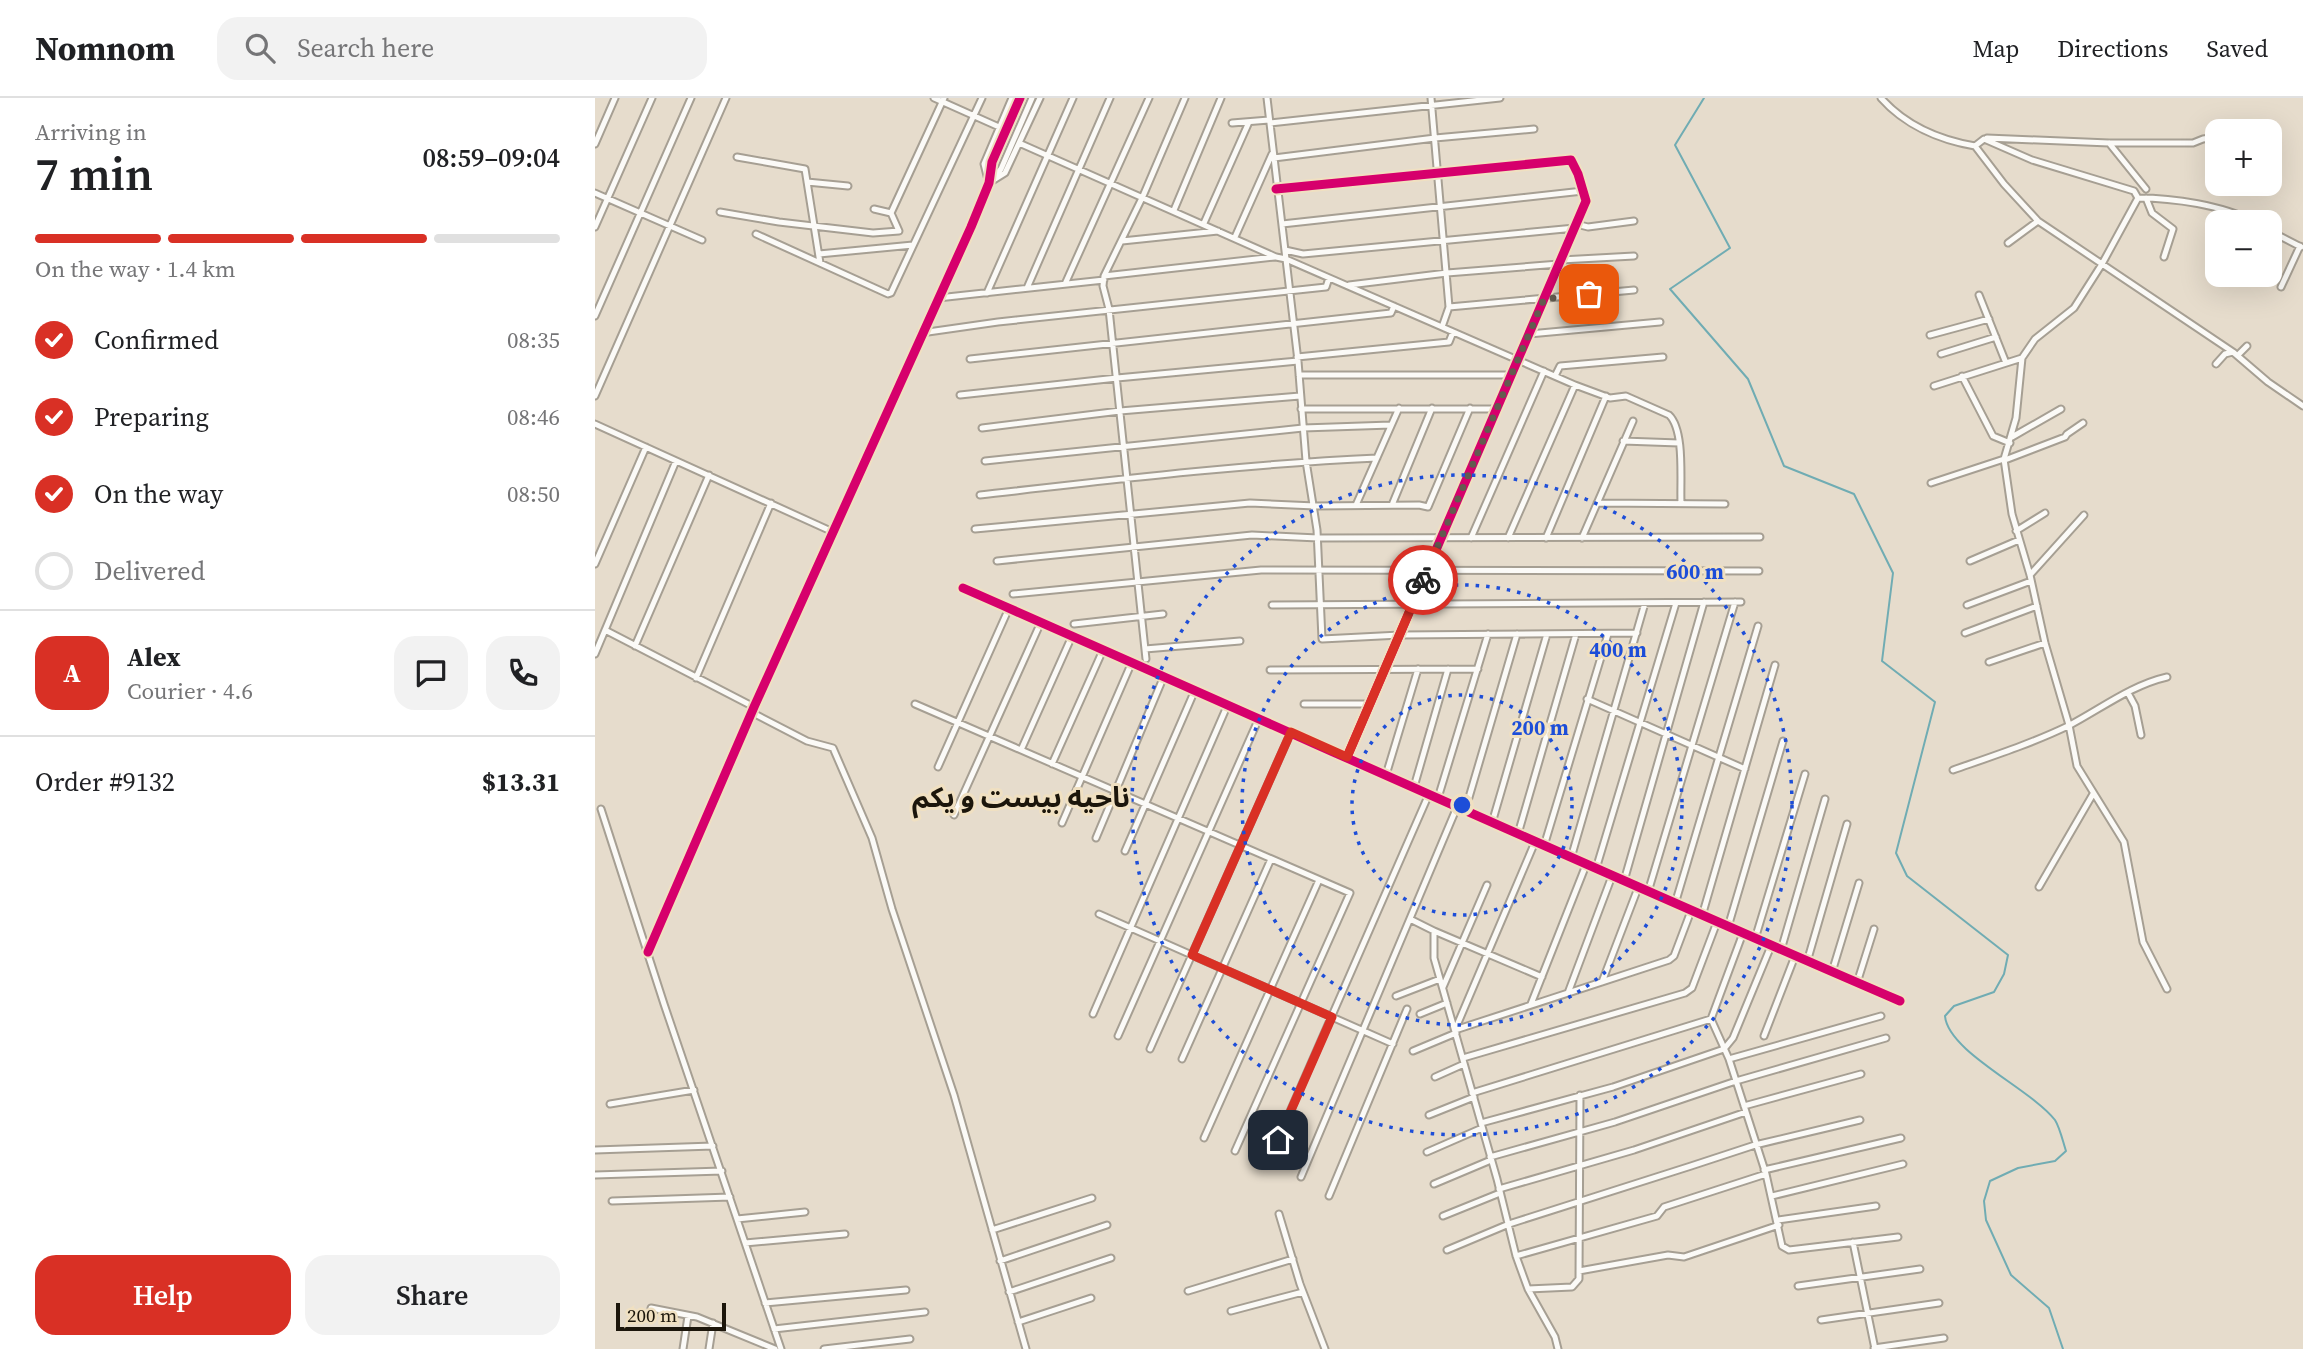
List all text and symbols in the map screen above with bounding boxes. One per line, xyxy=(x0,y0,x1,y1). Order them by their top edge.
search box xyxy=(217,17,707,80)
text: Nomnom xyxy=(35,26,175,71)
icon: search xyxy=(241,29,279,67)
text: Search here xyxy=(297,30,434,66)
text: Map xyxy=(1972,32,2019,65)
text: Directions xyxy=(2057,32,2168,65)
text: Saved xyxy=(2206,32,2268,65)
text: Arriving in xyxy=(35,116,147,148)
map controls xyxy=(2205,119,2282,287)
button: + xyxy=(2205,119,2282,196)
text: 08:59–09:04 xyxy=(423,140,560,176)
text: 7 min xyxy=(35,142,153,205)
button: − xyxy=(2205,210,2282,287)
text: On the way · 1.4 km xyxy=(35,253,236,285)
pin xyxy=(1559,264,1619,324)
icon: bag xyxy=(1570,275,1608,313)
icon: check xyxy=(35,321,73,359)
text: Confirmed xyxy=(94,322,219,358)
text: 08:35 xyxy=(507,324,560,356)
icon: check xyxy=(35,398,73,436)
text: Preparing xyxy=(94,399,209,435)
text: 08:46 xyxy=(507,401,560,433)
icon: check xyxy=(35,475,73,513)
text: On the way xyxy=(94,476,223,512)
text: 08:50 xyxy=(507,478,560,510)
courier xyxy=(1388,545,1458,615)
text: Delivered xyxy=(94,553,205,589)
text: 600 m xyxy=(1666,557,1724,586)
icon: bike xyxy=(1404,561,1442,599)
text: 400 m xyxy=(1589,635,1647,664)
button: chat xyxy=(394,636,468,710)
button: phone xyxy=(486,636,560,710)
text: Alex xyxy=(127,639,181,675)
text: A xyxy=(63,655,81,691)
text: Courier · 4.6 xyxy=(127,675,253,707)
text: 200 m xyxy=(1511,713,1569,742)
text: Order #9132 xyxy=(35,764,175,800)
text: $13.31 xyxy=(482,764,560,800)
district label: ناحیه بیست و یکم xyxy=(912,778,1130,819)
centre of rings xyxy=(1450,793,1474,817)
pin xyxy=(1248,1110,1308,1170)
icon: home xyxy=(1259,1121,1297,1159)
button: Help xyxy=(35,1255,291,1335)
button: Share xyxy=(305,1255,560,1335)
scale bar xyxy=(616,1300,726,1332)
text: 200 m xyxy=(627,1302,677,1328)

